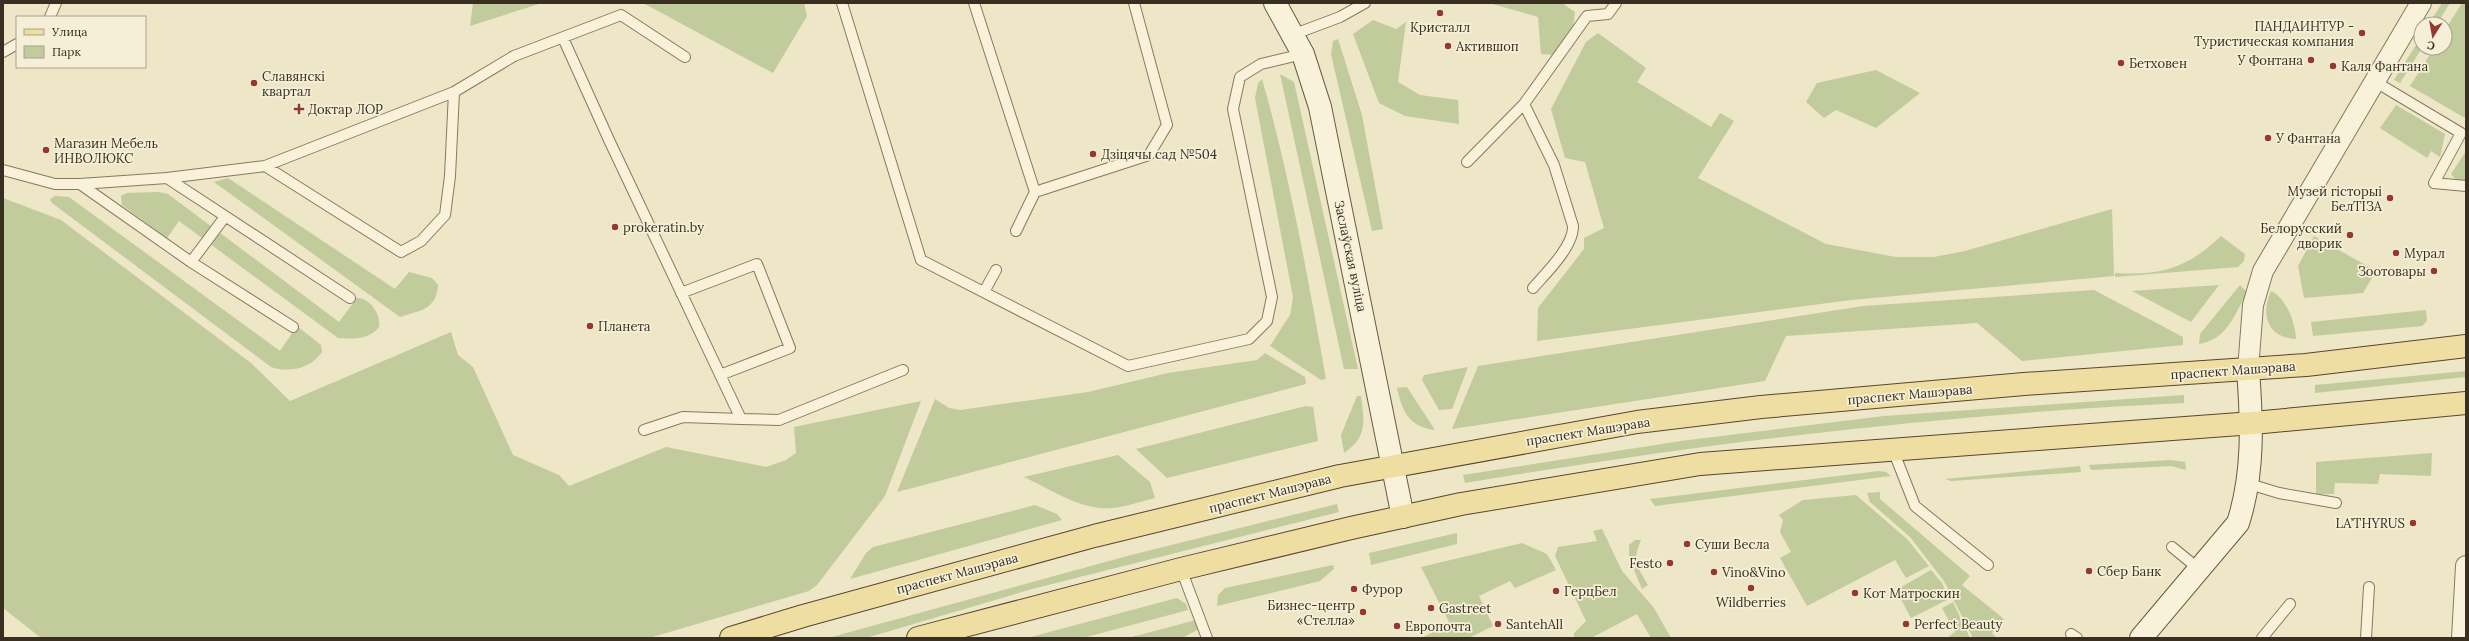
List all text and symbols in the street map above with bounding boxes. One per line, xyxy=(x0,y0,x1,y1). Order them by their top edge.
marker: Кристалл xyxy=(1435,8,1445,18)
legend xyxy=(16,16,146,68)
north arrow xyxy=(2413,16,2453,56)
place label: ПАНДАИНТУР - Туристическая компания xyxy=(2194,18,2354,50)
place label: Кристалл xyxy=(1410,19,1470,36)
text: Улица xyxy=(51,24,88,39)
marker: ПАНДАИНТУР - Туристическая компания xyxy=(2357,28,2367,38)
place label: Актившоп xyxy=(1455,38,1519,55)
text: С xyxy=(2426,38,2436,53)
marker: Актившоп xyxy=(1443,41,1453,51)
text: Парк xyxy=(52,44,81,59)
place label: У Фонтана xyxy=(2236,52,2303,69)
place label: Бетховен xyxy=(2129,55,2187,72)
marker: У Фонтана xyxy=(2306,55,2316,65)
marker: Бетховен xyxy=(2116,58,2126,68)
place label: Каля Фантана xyxy=(2341,58,2428,75)
marker: Каля Фантана xyxy=(2328,61,2338,71)
place label: Славянскі квартал xyxy=(262,68,325,100)
marker: Славянскі квартал xyxy=(249,78,259,88)
place label: Доктар ЛОР xyxy=(308,101,383,118)
marker: Доктар ЛОР xyxy=(293,103,305,115)
place label: У Фантана xyxy=(2275,130,2341,147)
marker: У Фантана xyxy=(2263,133,2273,143)
place label: Магазин Мебель ИНВОЛЮКС xyxy=(54,135,158,167)
marker: Магазин Мебель ИНВОЛЮКС xyxy=(41,145,51,155)
place label: Дзіцячы сад №504 xyxy=(1101,146,1217,163)
marker: Дзіцячы сад №504 xyxy=(1088,149,1098,159)
place label: Музей гісторыі БелТІЗА xyxy=(2287,183,2383,215)
marker: Музей гісторыі БелТІЗА xyxy=(2385,193,2395,203)
street label: Заслаўская вуліца xyxy=(1330,199,1371,314)
place label: prokeratin.by xyxy=(623,219,704,236)
place label: Белорусский дворик xyxy=(2260,220,2342,252)
marker: prokeratin.by xyxy=(610,222,620,232)
marker: Белорусский дворик xyxy=(2345,230,2355,240)
place label: Мурал xyxy=(2404,245,2445,262)
marker: Мурал xyxy=(2391,248,2401,258)
place label: Зоотовары xyxy=(2358,263,2426,280)
marker: Зоотовары xyxy=(2429,266,2439,276)
place label: Планета xyxy=(598,318,651,335)
marker: Планета xyxy=(585,321,595,331)
street label: праспект Машэрава xyxy=(2170,358,2297,383)
street label: праспект Машэрава xyxy=(1847,381,1974,408)
street label: праспект Машэрава xyxy=(1525,413,1652,450)
street label: праспект Машэрава xyxy=(1207,470,1333,517)
place label: LA’THYRUS xyxy=(2336,515,2405,532)
marker: LA’THYRUS xyxy=(2408,518,2418,528)
place label: Суши Весла xyxy=(1695,536,1770,553)
marker: Суши Весла xyxy=(1682,539,1692,549)
street label: праспект Машэрава xyxy=(894,549,1020,598)
place label: Festo xyxy=(1629,555,1662,572)
marker: Festo xyxy=(1665,558,1675,568)
place label: Сбер Банк xyxy=(2097,563,2161,580)
place label: Vino&Vino xyxy=(1721,564,1786,581)
marker: Сбер Банк xyxy=(2084,566,2094,576)
marker: Vino&Vino xyxy=(1709,567,1719,577)
place label: Фурор xyxy=(1362,581,1403,598)
place label: ГерцБел xyxy=(1564,583,1617,600)
marker: Wildberries xyxy=(1746,583,1756,593)
marker: Фурор xyxy=(1349,584,1359,594)
place label: Кот Матроскин xyxy=(1863,585,1960,602)
marker: ГерцБел xyxy=(1551,586,1561,596)
marker: Кот Матроскин xyxy=(1850,588,1860,598)
place label: Wildberries xyxy=(1716,594,1786,611)
place label: Бизнес-центр «Стелла» xyxy=(1267,597,1355,629)
place label: Gastreet xyxy=(1439,600,1491,617)
marker: Gastreet xyxy=(1426,603,1436,613)
marker: Бизнес-центр «Стелла» xyxy=(1358,607,1368,617)
place label: SantehAll xyxy=(1506,616,1563,633)
place label: Perfect Beauty xyxy=(1914,616,2003,633)
place label: Европочта xyxy=(1405,618,1472,635)
marker: SantehAll xyxy=(1493,619,1503,629)
marker: Perfect Beauty xyxy=(1901,619,1911,629)
marker: Европочта xyxy=(1392,621,1402,631)

